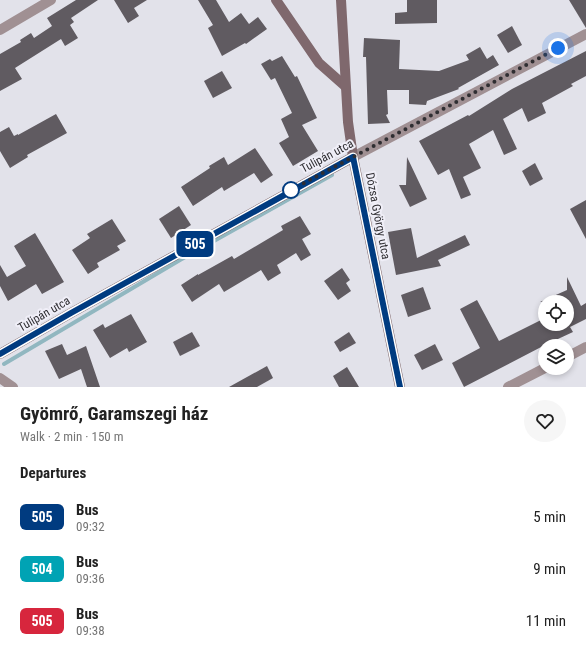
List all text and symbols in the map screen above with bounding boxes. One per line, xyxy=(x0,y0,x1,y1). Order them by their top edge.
your location xyxy=(548,38,568,58)
street label: Tulipán utca xyxy=(298,136,356,176)
street label: Dózsa György utca xyxy=(363,172,393,261)
unlabelled marker xyxy=(282,181,300,199)
line badge: 505 xyxy=(172,231,218,257)
text: 505 xyxy=(184,236,206,252)
street label: Tulipán utca xyxy=(15,293,73,335)
map controls xyxy=(538,295,574,375)
button: locate xyxy=(538,295,574,331)
button: layers xyxy=(538,339,574,375)
button: heart xyxy=(524,400,566,442)
text: Gyömrő, Garamszegi ház xyxy=(20,402,208,425)
text: Walk · 2 min · 150 m xyxy=(20,429,124,444)
text: Departures xyxy=(20,464,86,482)
text: Bus xyxy=(76,501,99,519)
text: 5 min xyxy=(533,508,566,526)
text: 505 xyxy=(31,509,53,525)
text: 09:32 xyxy=(76,519,105,534)
text: Bus xyxy=(76,553,99,571)
text: 9 min xyxy=(533,560,566,578)
text: 504 xyxy=(31,561,53,577)
text: 09:36 xyxy=(76,571,105,586)
text: Bus xyxy=(76,605,99,623)
text: 11 min xyxy=(526,612,566,630)
text: 505 xyxy=(31,613,53,629)
text: 09:38 xyxy=(76,623,105,638)

